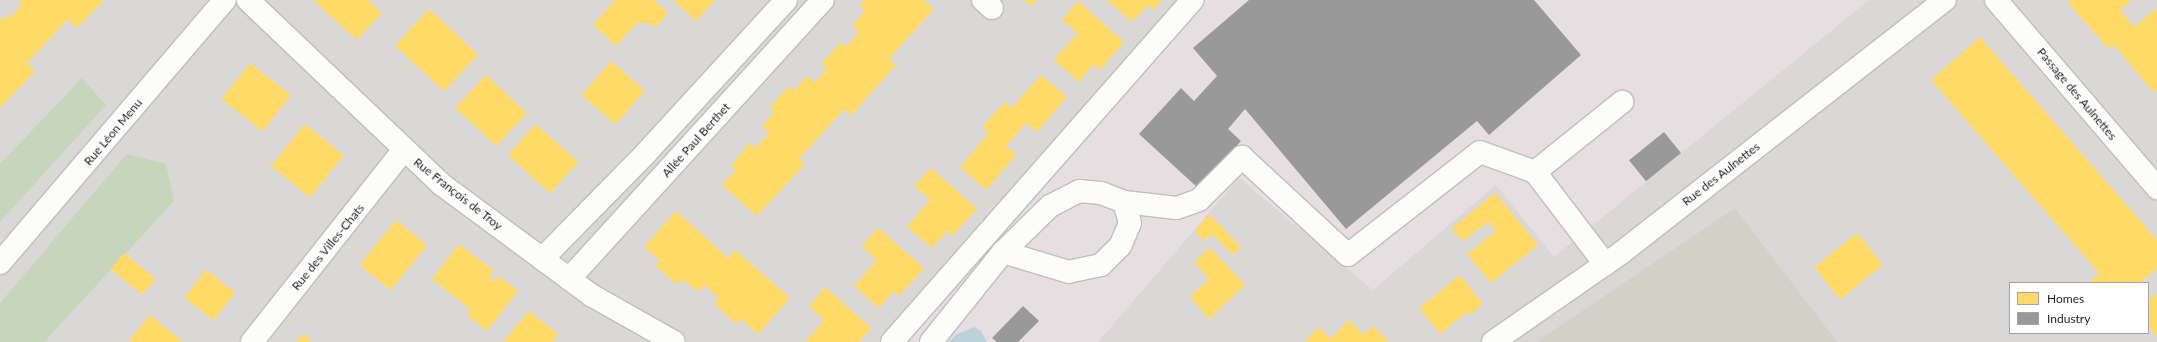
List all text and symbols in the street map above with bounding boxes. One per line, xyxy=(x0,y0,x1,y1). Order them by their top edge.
street label: Passage des Aulnettes xyxy=(2034,45,2120,143)
street label: Rue Léon Menu xyxy=(81,96,145,168)
street label: Allée Paul Berthet xyxy=(659,100,733,180)
street label: Rue des Aulnettes xyxy=(1679,139,1763,209)
street label: Rue François de Troy xyxy=(411,155,505,233)
street label: Rue des Villes-Chats xyxy=(289,201,367,293)
legend xyxy=(2009,282,2149,334)
text: Homes xyxy=(2047,291,2084,306)
text: Industry xyxy=(2047,311,2090,326)

